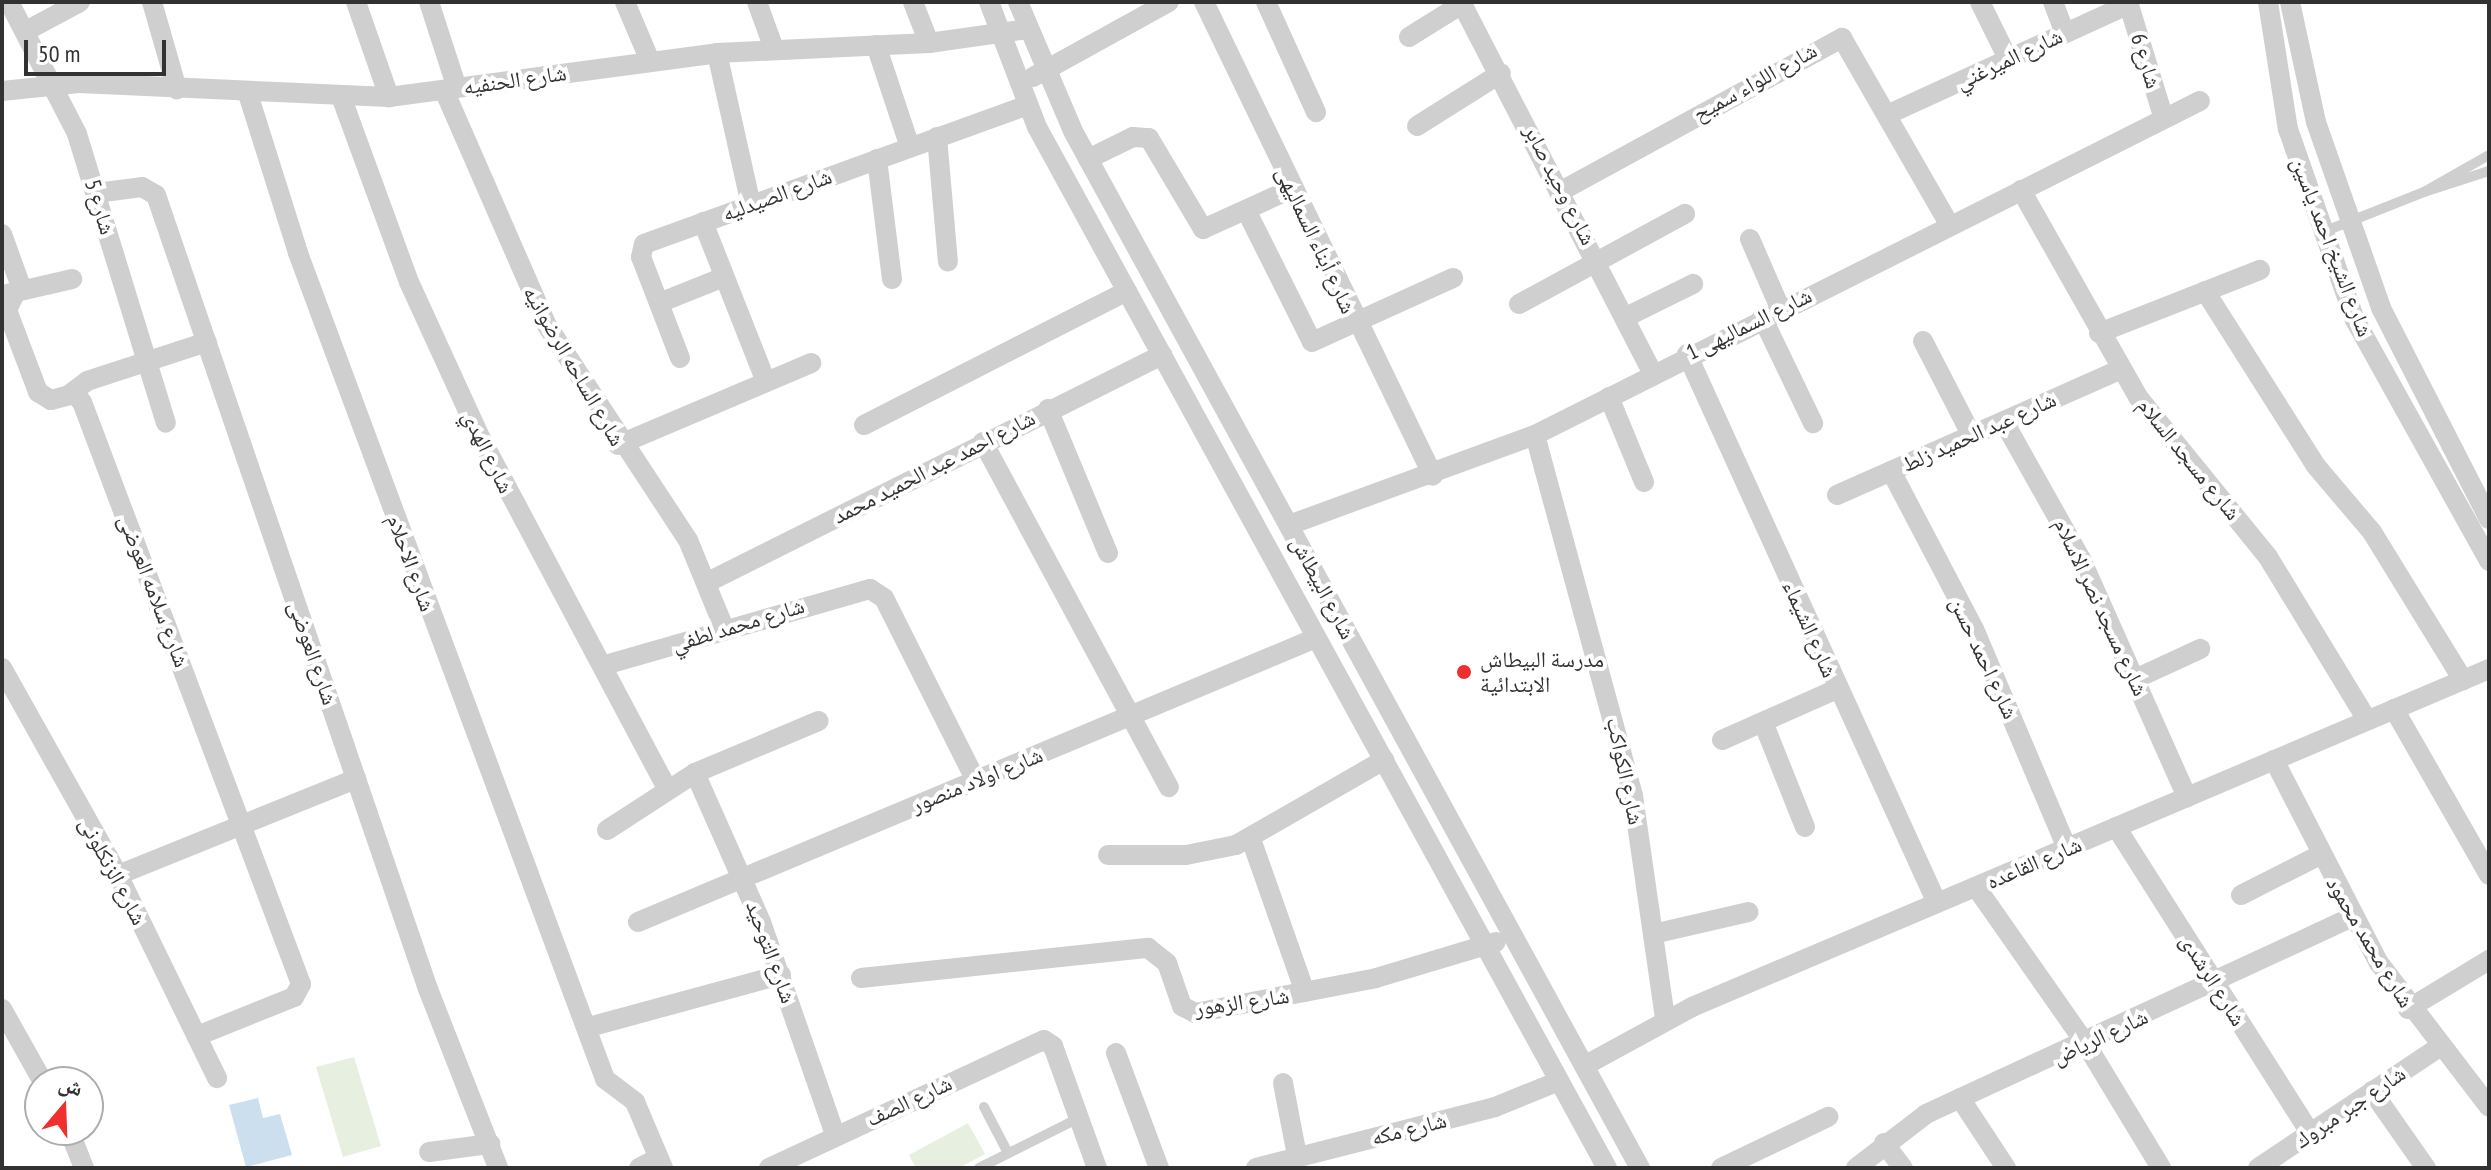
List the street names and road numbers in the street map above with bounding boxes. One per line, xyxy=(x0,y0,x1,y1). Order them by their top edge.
street label: شارع الميرغني xyxy=(1951,23,2067,95)
street label: شارع 6 xyxy=(2125,30,2167,92)
street label: شارع اللواء سميح xyxy=(1688,37,1822,127)
street label: شارع الحنفيه xyxy=(462,60,568,100)
street label: شارع وحيد صابر xyxy=(1518,120,1602,250)
street label: شارع الشيخ احمد ياسين xyxy=(2286,154,2378,340)
street label: شارع أبناء السماليهى xyxy=(1270,162,1362,318)
street label: شارع الصيدليه xyxy=(719,163,835,227)
street label: شارع 5 xyxy=(79,176,121,238)
street label: شارع الساحه الرضوانيه xyxy=(517,281,631,451)
street label: شارع السماليهى 1 xyxy=(1682,282,1816,366)
street label: شارع عبد الحميد زلط xyxy=(1898,386,2060,478)
street label: شارع مسجد السلام xyxy=(2132,393,2246,525)
street label: شارع احمد عبد الحميد محمد xyxy=(828,405,1040,529)
street label: شارع الهدي xyxy=(457,406,519,498)
street label: شارع سلامه العوضى xyxy=(113,511,195,671)
street label: شارع الاحلام xyxy=(381,511,441,615)
street label: شارع مسجد نصر الاسلام xyxy=(2048,514,2154,700)
street label: شارع البيطاش xyxy=(1285,532,1361,644)
street label: شارع الشيماء xyxy=(1777,577,1843,681)
street label: شارع محمد لطفي xyxy=(668,592,808,658)
street label: شارع احمد حسن xyxy=(1944,593,2024,723)
street label: شارع العوضى xyxy=(283,598,343,708)
street label: شارع الكواكب xyxy=(1601,715,1649,827)
street label: شارع اولاد منصور xyxy=(907,742,1047,818)
street label: شارع الزنكلونى xyxy=(74,813,152,929)
street label: شارع القاعده xyxy=(1982,831,2086,895)
street label: شارع محمد محمود xyxy=(2320,872,2420,1012)
street label: شارع التوحيد xyxy=(740,897,802,1007)
street label: شارع الرشدى xyxy=(2174,929,2252,1031)
street label: شارع الزهور xyxy=(1193,982,1291,1022)
street label: شارع الرياض xyxy=(2048,1003,2152,1071)
street label: شارع جبر مبروك xyxy=(2289,1060,2411,1154)
street label: شارع الصف xyxy=(862,1070,956,1132)
street label: شارع مكه xyxy=(1369,1107,1449,1151)

